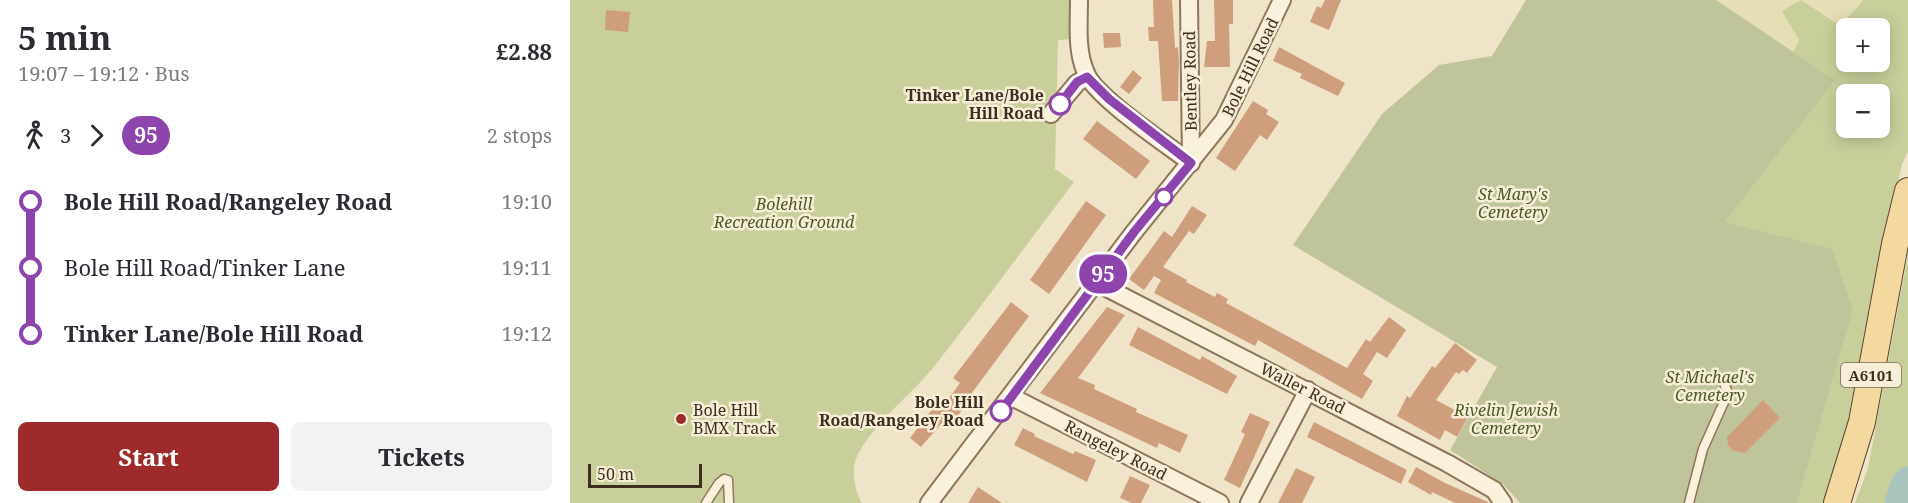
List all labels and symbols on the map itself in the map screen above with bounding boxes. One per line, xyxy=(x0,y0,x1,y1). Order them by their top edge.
street label: Bole Hill Road xyxy=(1216,14,1284,120)
street label: Bentley Road xyxy=(1178,31,1202,131)
place label: Tinker Lane/Bole Hill Road xyxy=(906,84,1045,124)
marker: Tinker Lane/Bole Hill Road xyxy=(1049,93,1071,115)
park label: St Mary's Cemetery xyxy=(1478,183,1548,223)
unlabelled marker xyxy=(1155,188,1173,206)
park label: Bolehill Recreation Ground xyxy=(713,193,855,233)
line badge: 95 xyxy=(1076,254,1130,294)
street label: Waller Road xyxy=(1256,357,1350,419)
road number: A6101 xyxy=(1841,363,1901,387)
park label: St Michael's Cemetery xyxy=(1666,366,1754,406)
place label: Bole Hill Road/Rangeley Road xyxy=(819,391,985,431)
place label: Bole Hill BMX Track xyxy=(693,399,777,439)
park label: Rivelin Jewish Cemetery xyxy=(1453,399,1558,439)
marker: Bole Hill Road/Rangeley Road xyxy=(990,400,1012,422)
marker: Bole Hill BMX Track xyxy=(674,412,688,426)
street label: Rangeley Road xyxy=(1061,415,1171,485)
scale bar xyxy=(588,461,702,488)

